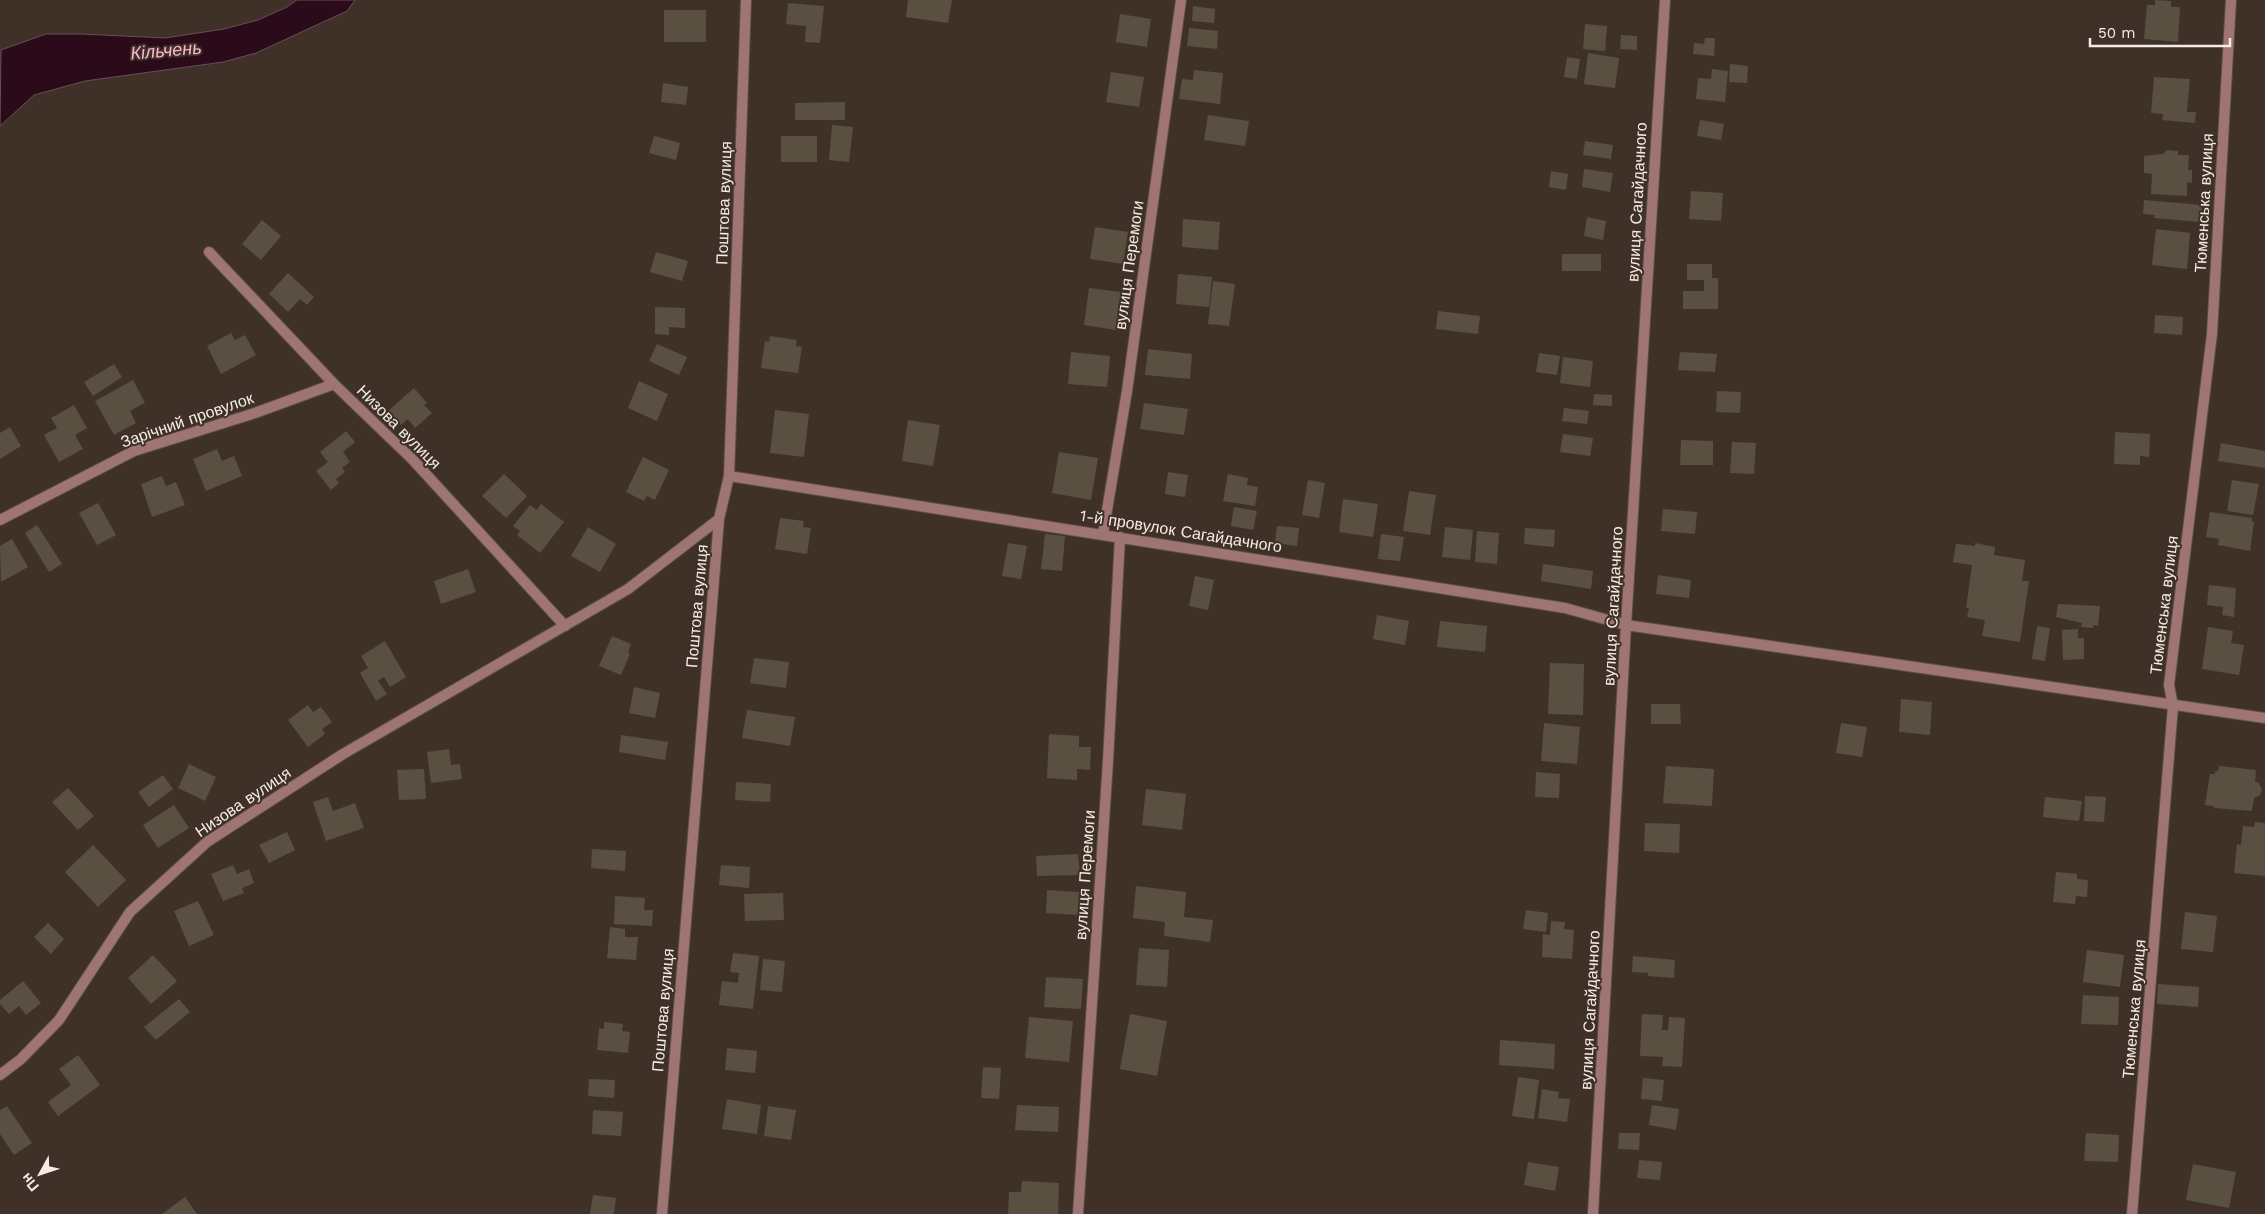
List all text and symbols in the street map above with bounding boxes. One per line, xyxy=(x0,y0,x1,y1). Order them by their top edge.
scale bar xyxy=(2090,15,2230,47)
text: 50 m xyxy=(2098,24,2135,42)
water label: Кільчень xyxy=(130,36,202,64)
street label: вулиця Сагайдачного xyxy=(1623,122,1651,282)
street label: Тюменська вулиця xyxy=(2191,133,2217,273)
street label: Поштова вулиця xyxy=(712,141,736,265)
street label: вулиця Перемоги xyxy=(1111,199,1147,331)
street label: Низова вулиця xyxy=(353,381,445,473)
street label: Зарічний провулок xyxy=(118,388,257,452)
street label: 1-й провулок Сагайдачного xyxy=(1079,506,1283,556)
street label: вулиця Сагайдачного xyxy=(1599,526,1627,686)
street label: Тюменська вулиця xyxy=(2146,535,2182,675)
street label: Поштова вулиця xyxy=(682,543,712,669)
street label: Низова вулиця xyxy=(192,763,294,841)
street label: вулиця Перемоги xyxy=(1071,809,1099,941)
street label: вулиця Сагайдачного xyxy=(1576,930,1604,1090)
street label: Тюменська вулиця xyxy=(2118,939,2150,1079)
street label: Поштова вулиця xyxy=(648,947,678,1073)
north arrow xyxy=(15,1149,65,1199)
text: Пн xyxy=(18,1170,42,1195)

